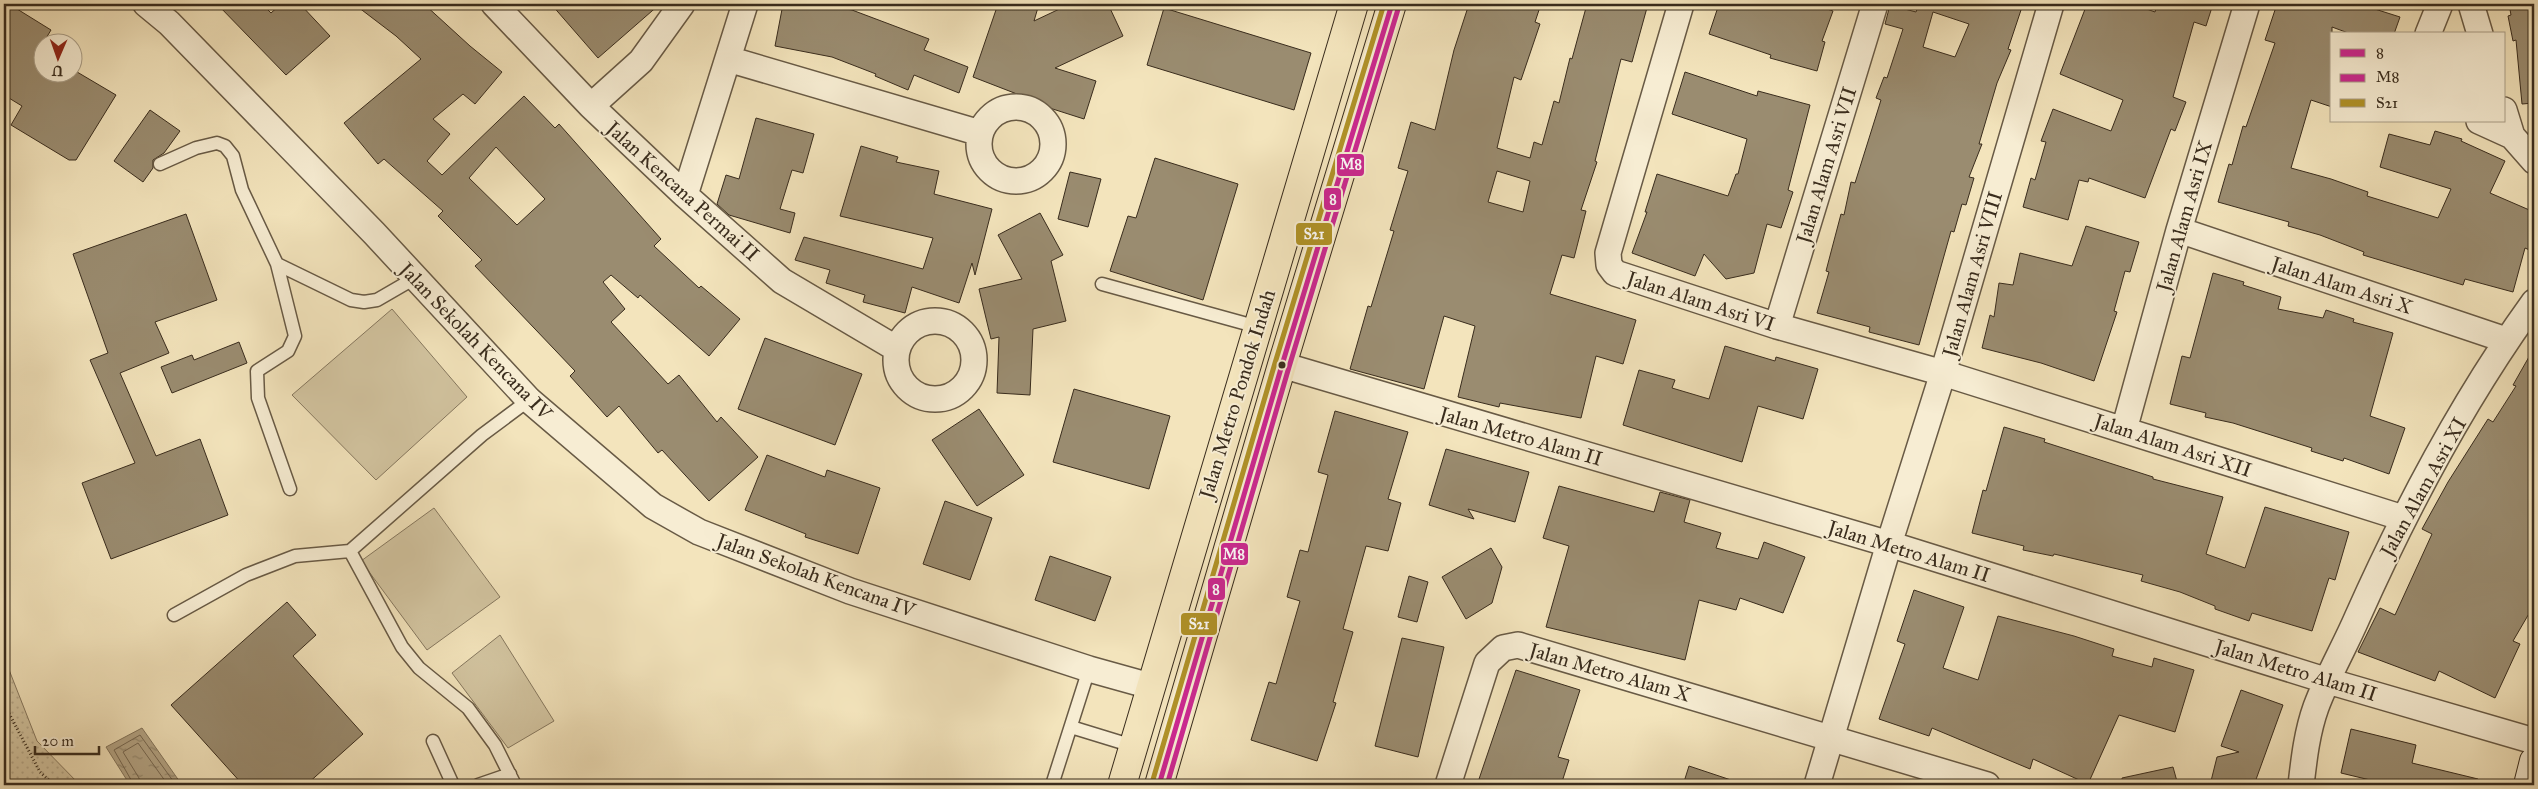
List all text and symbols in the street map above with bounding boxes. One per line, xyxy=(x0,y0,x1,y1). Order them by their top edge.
north arrow xyxy=(32,32,82,82)
legend xyxy=(2330,32,2506,122)
text: 8 xyxy=(2376,44,2384,62)
text: U xyxy=(51,62,63,79)
text: M8 xyxy=(2376,68,2399,86)
street label: Jalan Alam Asri VII xyxy=(1790,84,1862,248)
text: S21 xyxy=(2376,94,2398,112)
street label: Jalan Kencana Permai II xyxy=(599,115,764,267)
street label: Jalan Alam Asri IX xyxy=(2150,137,2218,296)
line badge: M8 xyxy=(1336,153,1365,177)
text: M8 xyxy=(1340,156,1362,173)
line badge: 8 xyxy=(1323,187,1342,211)
street label: Jalan Alam Asri VIII xyxy=(1936,188,2008,362)
text: 8 xyxy=(1329,191,1337,208)
line badge: S21 xyxy=(1295,222,1333,246)
text: S21 xyxy=(1304,226,1325,243)
street label: Jalan Alam Asri X xyxy=(2266,250,2416,320)
street label: Jalan Sekolah Kencana IV xyxy=(393,256,558,426)
street label: Jalan Alam Asri VI xyxy=(1622,265,1778,337)
street label: Jalan Metro Pondok Indah xyxy=(1193,286,1281,504)
unlabelled marker xyxy=(1277,360,1287,370)
street label: Jalan Metro Alam II xyxy=(1435,401,1605,472)
street label: Jalan Alam Asri XII xyxy=(2089,408,2255,483)
street label: Jalan Alam Asri XI xyxy=(2374,413,2472,563)
street label: Jalan Metro Alam II xyxy=(1823,514,1993,588)
street label: Jalan Sekolah Kencana IV xyxy=(711,527,920,623)
line badge: M8 xyxy=(1220,542,1249,566)
text: M8 xyxy=(1223,546,1245,563)
line badge: 8 xyxy=(1207,577,1226,601)
text: 8 xyxy=(1212,581,1220,598)
line badge: S21 xyxy=(1180,612,1218,636)
text: S21 xyxy=(1189,616,1210,633)
street label: Jalan Metro Alam II xyxy=(2210,633,2380,707)
street label: Jalan Metro Alam X xyxy=(1524,637,1694,708)
scale bar xyxy=(35,724,99,756)
text: 20 m xyxy=(42,732,74,750)

